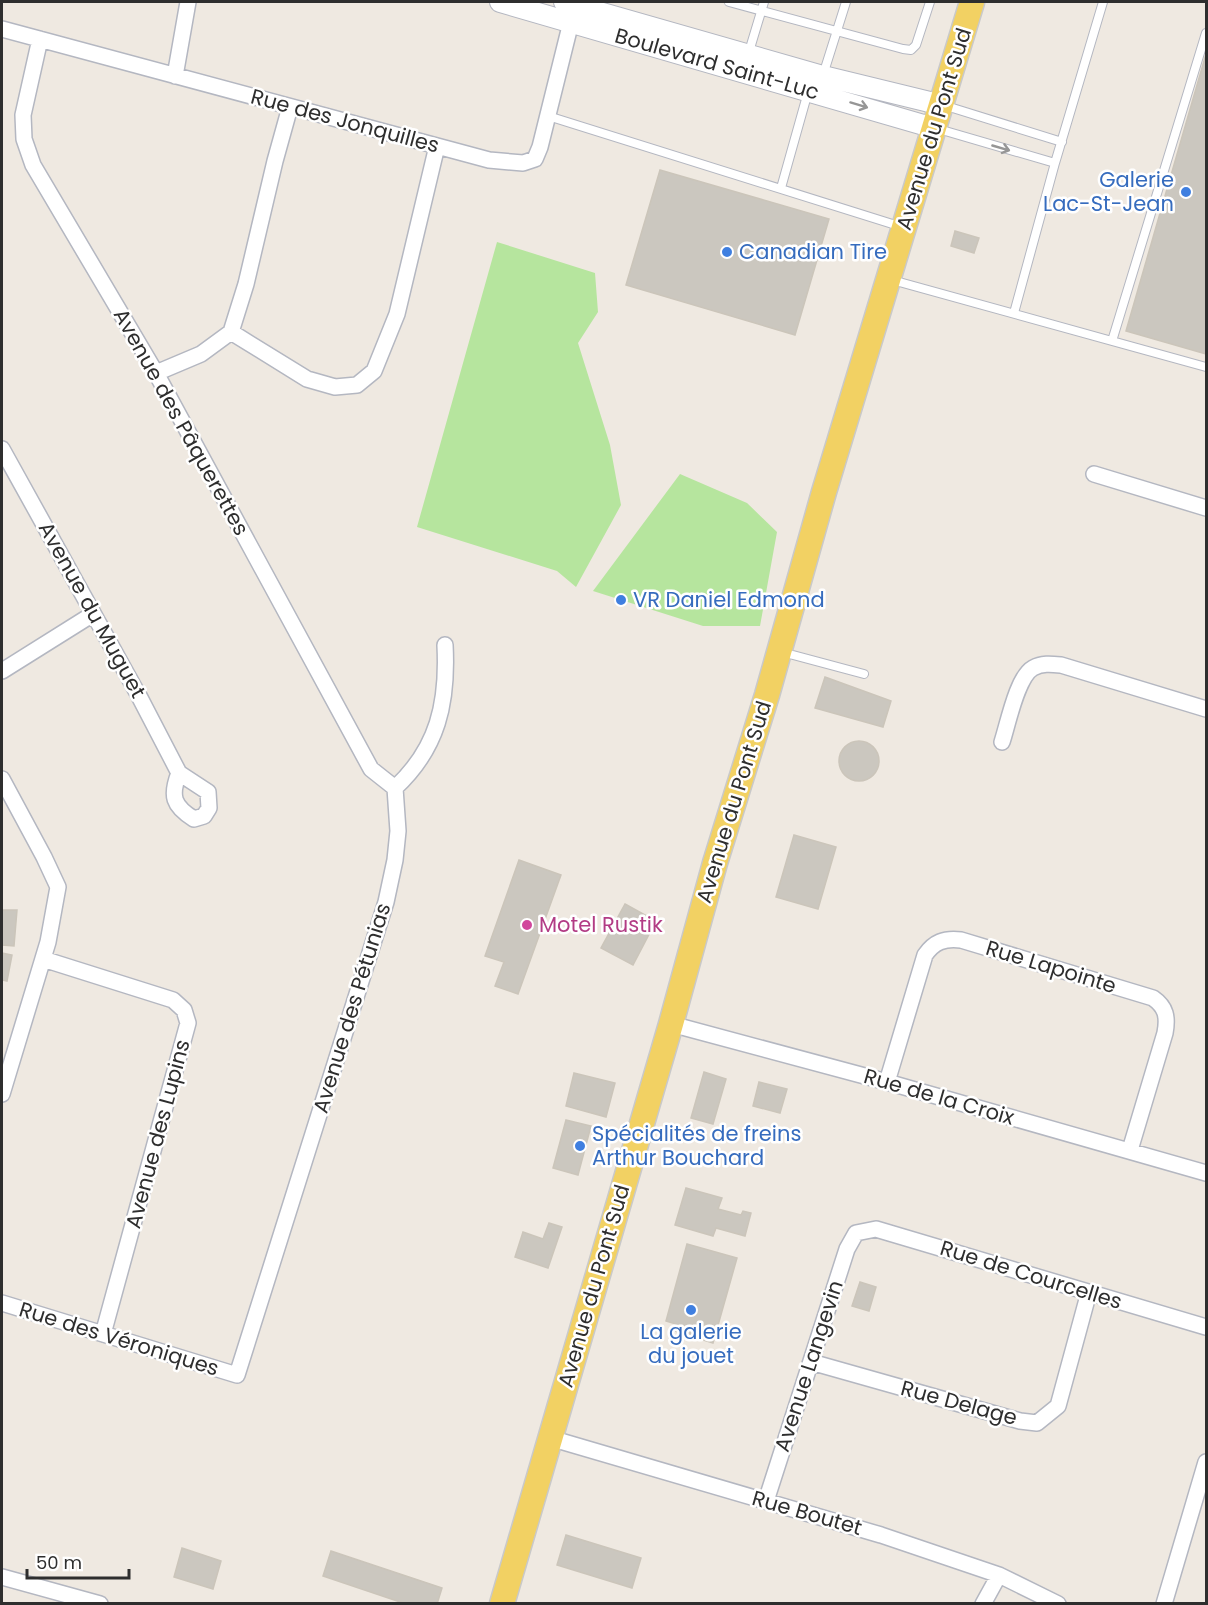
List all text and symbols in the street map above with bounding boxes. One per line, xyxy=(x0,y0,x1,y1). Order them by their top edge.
street label: Boulevard Saint-Luc xyxy=(612,20,823,107)
street label: Avenue du Pont Sud xyxy=(889,24,978,233)
street label: Rue des Jonquilles xyxy=(248,81,442,160)
one-way arrow xyxy=(849,100,868,111)
one-way arrow xyxy=(991,142,1010,154)
place label: Galerie Lac-St-Jean xyxy=(1043,165,1174,218)
marker: Galerie Lac-St-Jean xyxy=(1179,185,1193,199)
place label: Canadian Tire xyxy=(739,237,887,266)
marker: Canadian Tire xyxy=(720,245,734,259)
street label: Avenue des Pâquerettes xyxy=(107,303,256,540)
street label: Avenue du Muguet xyxy=(32,516,153,703)
place label: VR Daniel Edmond xyxy=(633,585,825,614)
marker: VR Daniel Edmond xyxy=(614,593,628,607)
street label: Avenue du Pont Sud xyxy=(689,697,778,906)
street label: Avenue des Pétunias xyxy=(306,899,397,1116)
place label: Motel Rustik xyxy=(539,910,663,939)
marker: Motel Rustik xyxy=(520,918,534,932)
street label: Rue Lapointe xyxy=(982,933,1120,1000)
street label: Avenue des Lupins xyxy=(118,1036,197,1232)
street label: Rue de la Croix xyxy=(860,1061,1018,1132)
place label: Spécialités de freins Arthur Bouchard xyxy=(592,1119,801,1172)
marker: Spécialités de freins Arthur Bouchard xyxy=(573,1139,587,1153)
street label: Avenue du Pont Sud xyxy=(551,1181,636,1391)
street label: Rue de Courcelles xyxy=(937,1233,1126,1316)
street label: Avenue Langevin xyxy=(767,1276,850,1455)
street label: Rue des Véroniques xyxy=(16,1294,223,1383)
marker: La galerie du jouet xyxy=(684,1303,698,1317)
place label: La galerie du jouet xyxy=(640,1317,742,1370)
street label: Rue Delage xyxy=(898,1373,1020,1432)
street label: Rue Boutet xyxy=(749,1483,865,1542)
scale bar xyxy=(27,1542,129,1580)
text: 50 m xyxy=(36,1550,82,1575)

